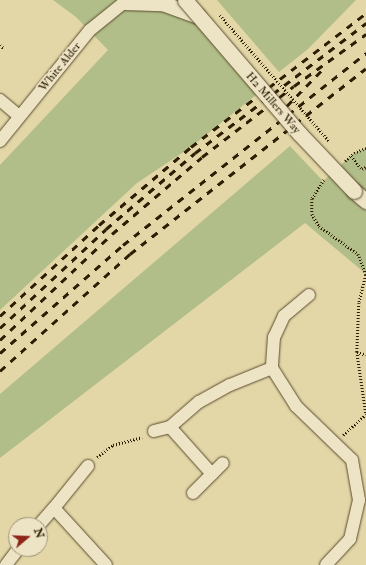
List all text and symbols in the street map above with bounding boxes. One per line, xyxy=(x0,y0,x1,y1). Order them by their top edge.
street label: White Alder xyxy=(36,39,84,95)
street label: H2 Millers Way xyxy=(242,69,304,137)
north arrow xyxy=(8,517,48,557)
text: N xyxy=(31,526,47,540)

